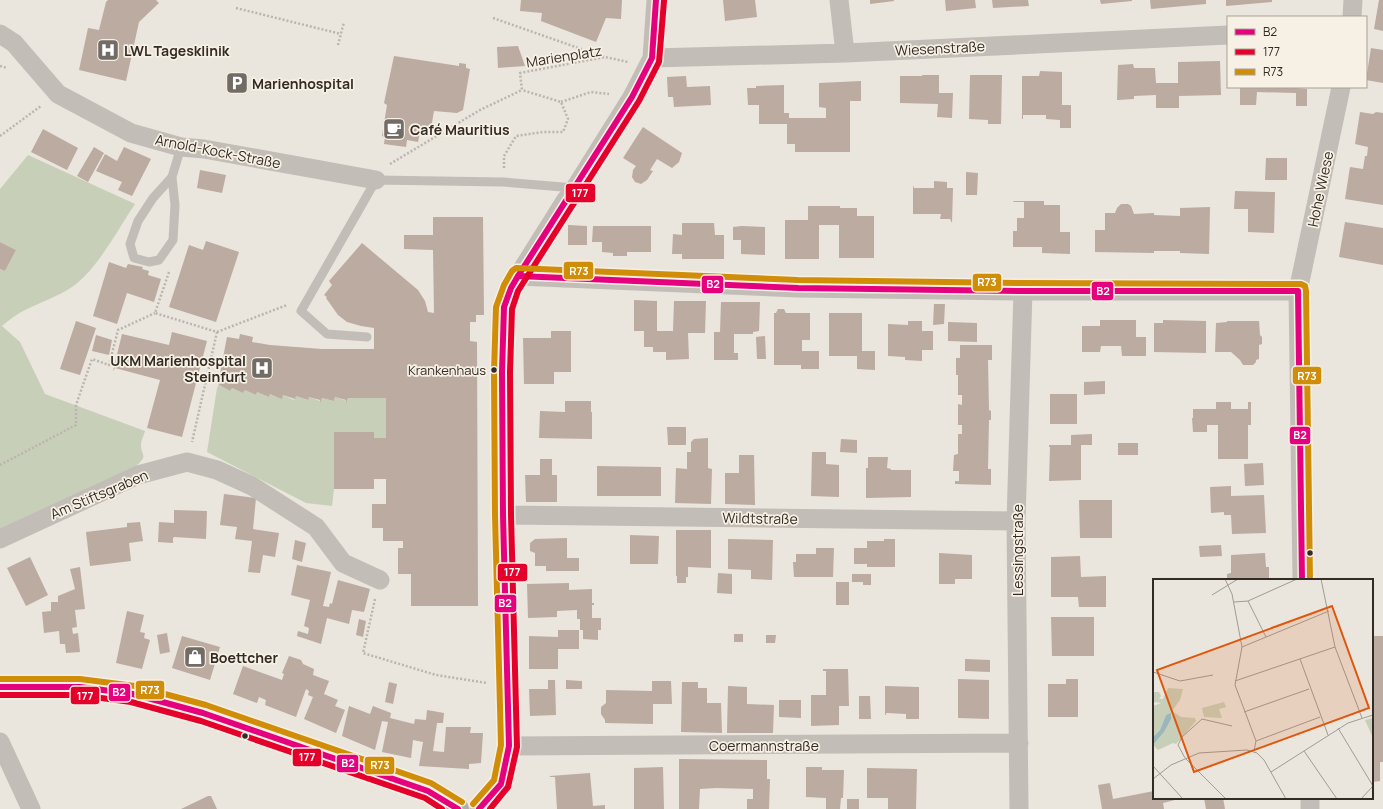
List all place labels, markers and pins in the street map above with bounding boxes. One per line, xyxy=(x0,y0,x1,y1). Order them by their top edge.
hospital icon: LWL Tagesklinik xyxy=(95,37,121,63)
place label: LWL Tagesklinik xyxy=(124,41,230,60)
parking icon: Marienhospital xyxy=(224,70,250,96)
place label: Marienhospital xyxy=(252,74,354,93)
cafe icon: Café Mauritius xyxy=(381,116,407,142)
place label: Café Mauritius xyxy=(410,120,510,139)
place label: UKM Marienhospital Steinfurt xyxy=(110,351,246,386)
hospital icon: UKM Marienhospital Steinfurt xyxy=(249,355,275,381)
place label: Krankenhaus xyxy=(408,361,486,379)
marker: Krankenhaus xyxy=(489,365,499,375)
unlabelled marker xyxy=(1305,548,1315,558)
shop icon: Boettcher xyxy=(182,644,208,670)
place label: Boettcher xyxy=(210,648,278,667)
unlabelled marker xyxy=(240,731,250,741)

